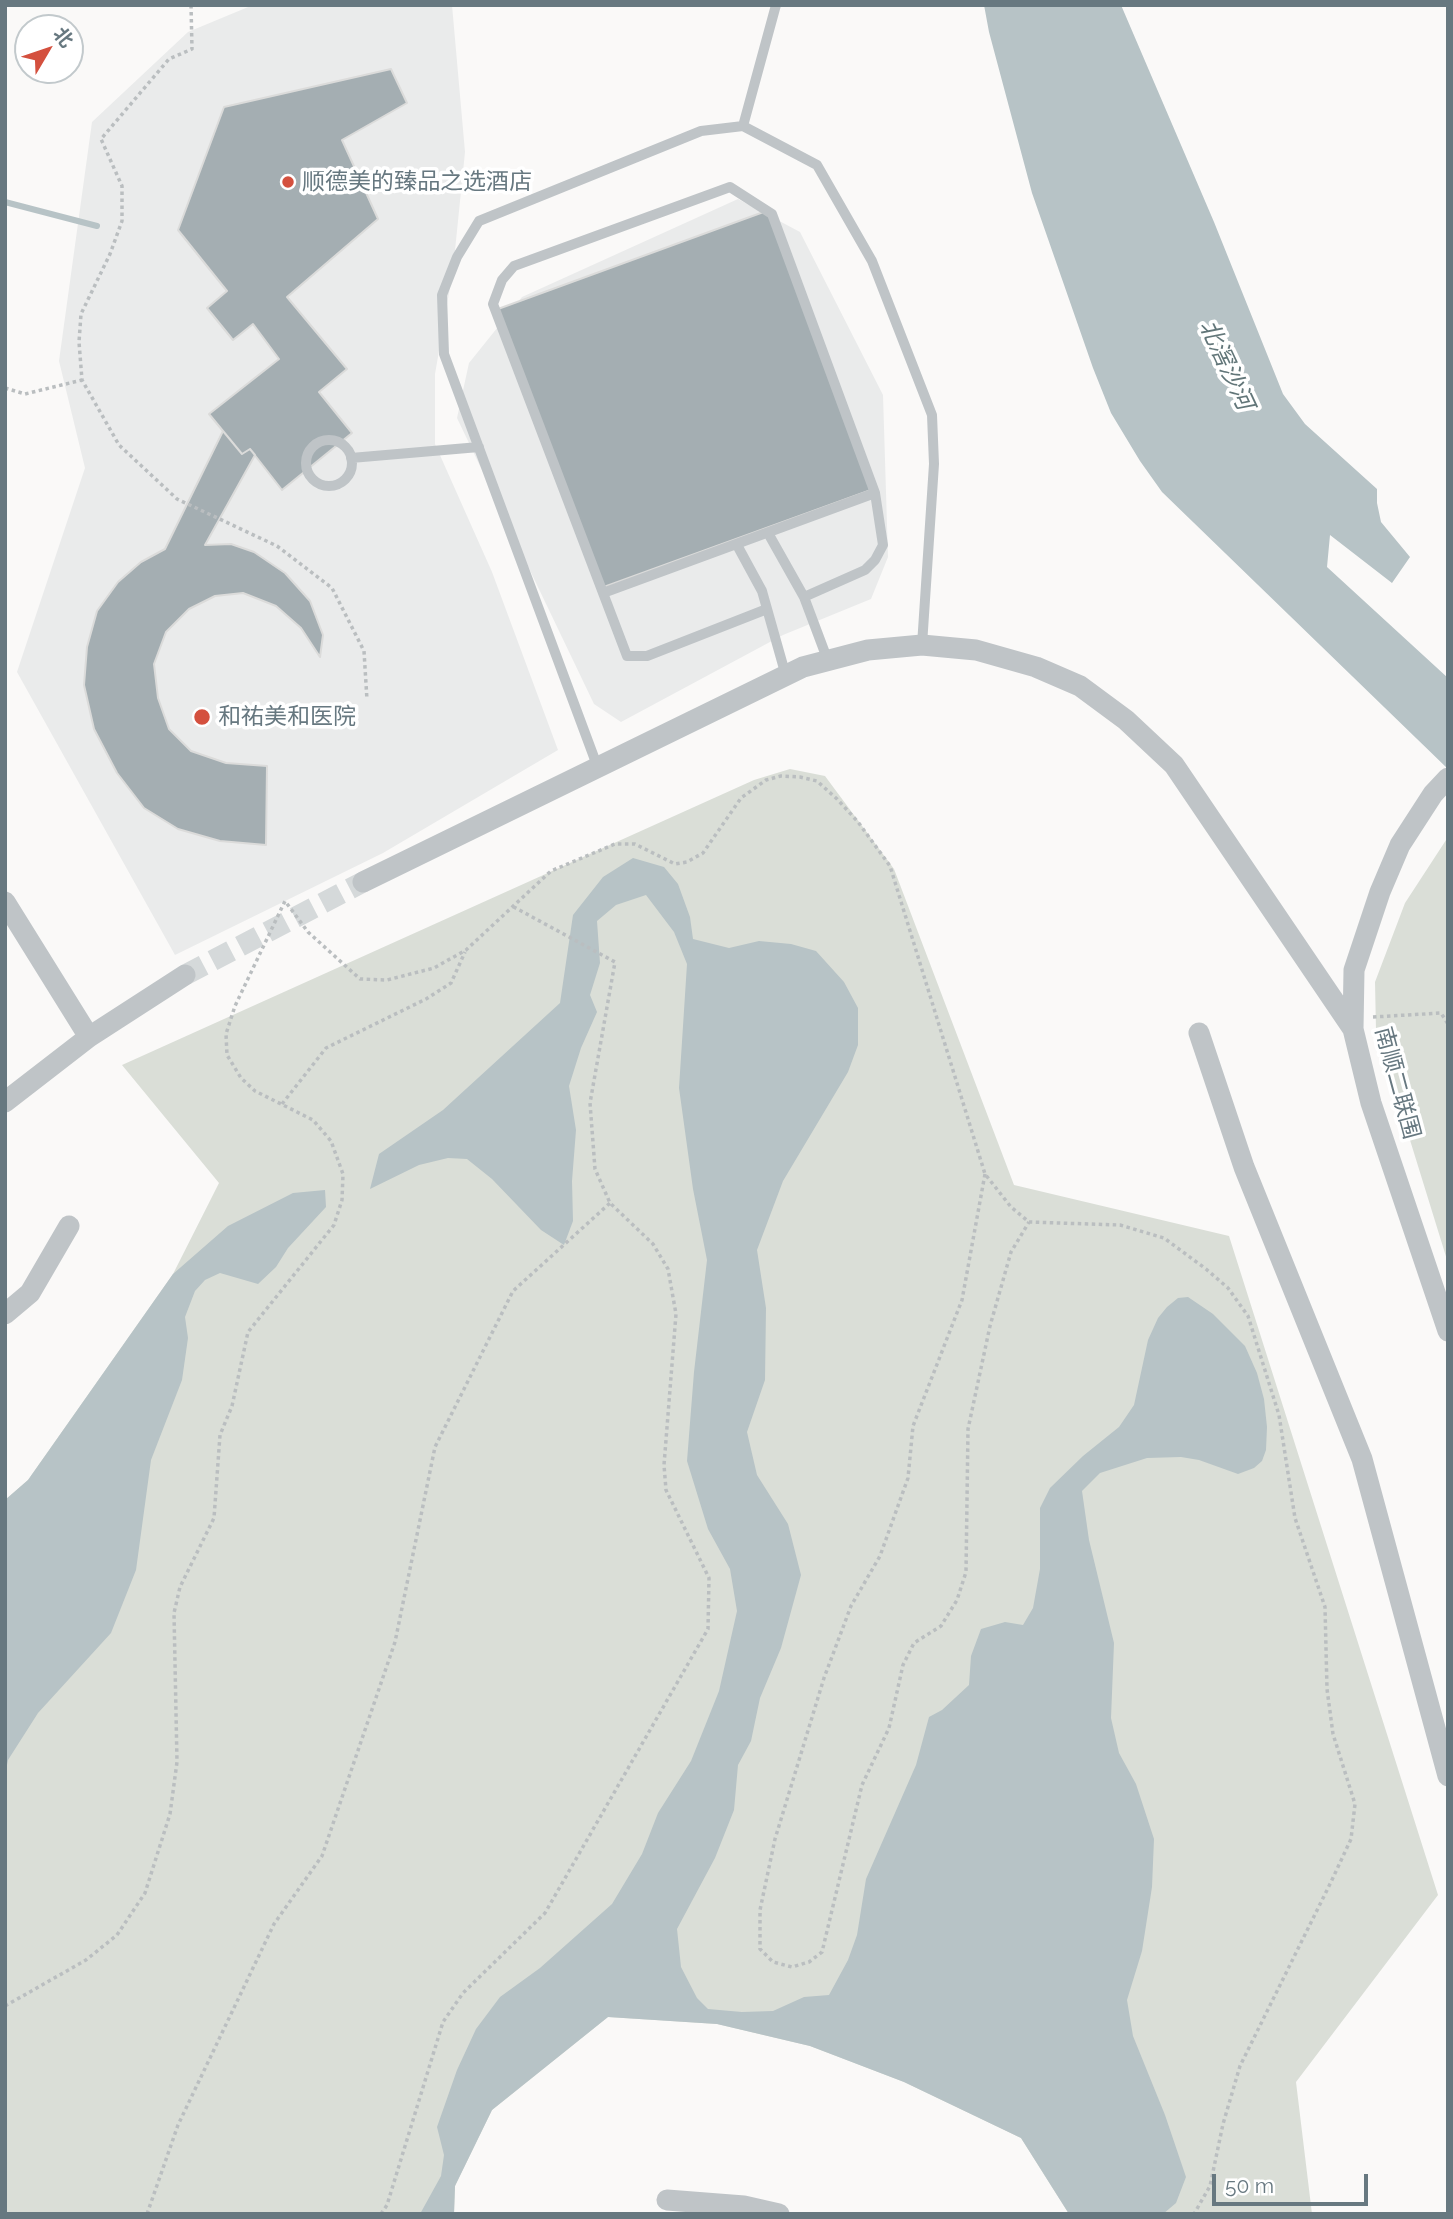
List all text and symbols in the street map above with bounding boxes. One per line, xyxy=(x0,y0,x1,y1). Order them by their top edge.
north arrow xyxy=(14,14,84,84)
text: 北 xyxy=(49,23,78,51)
place label: 顺德美的臻品之选酒店 xyxy=(302,168,532,196)
marker: 顺德美的臻品之选酒店 xyxy=(280,174,296,190)
water label: 北滘沙河 xyxy=(1193,315,1259,415)
place label: 和祐美和医院 xyxy=(218,703,356,731)
marker: 和祐美和医院 xyxy=(192,707,212,727)
street label: 南顺二联围 xyxy=(1369,1024,1425,1142)
scale bar xyxy=(1215,2160,1371,2204)
text: 50 m xyxy=(1225,2173,1274,2198)

